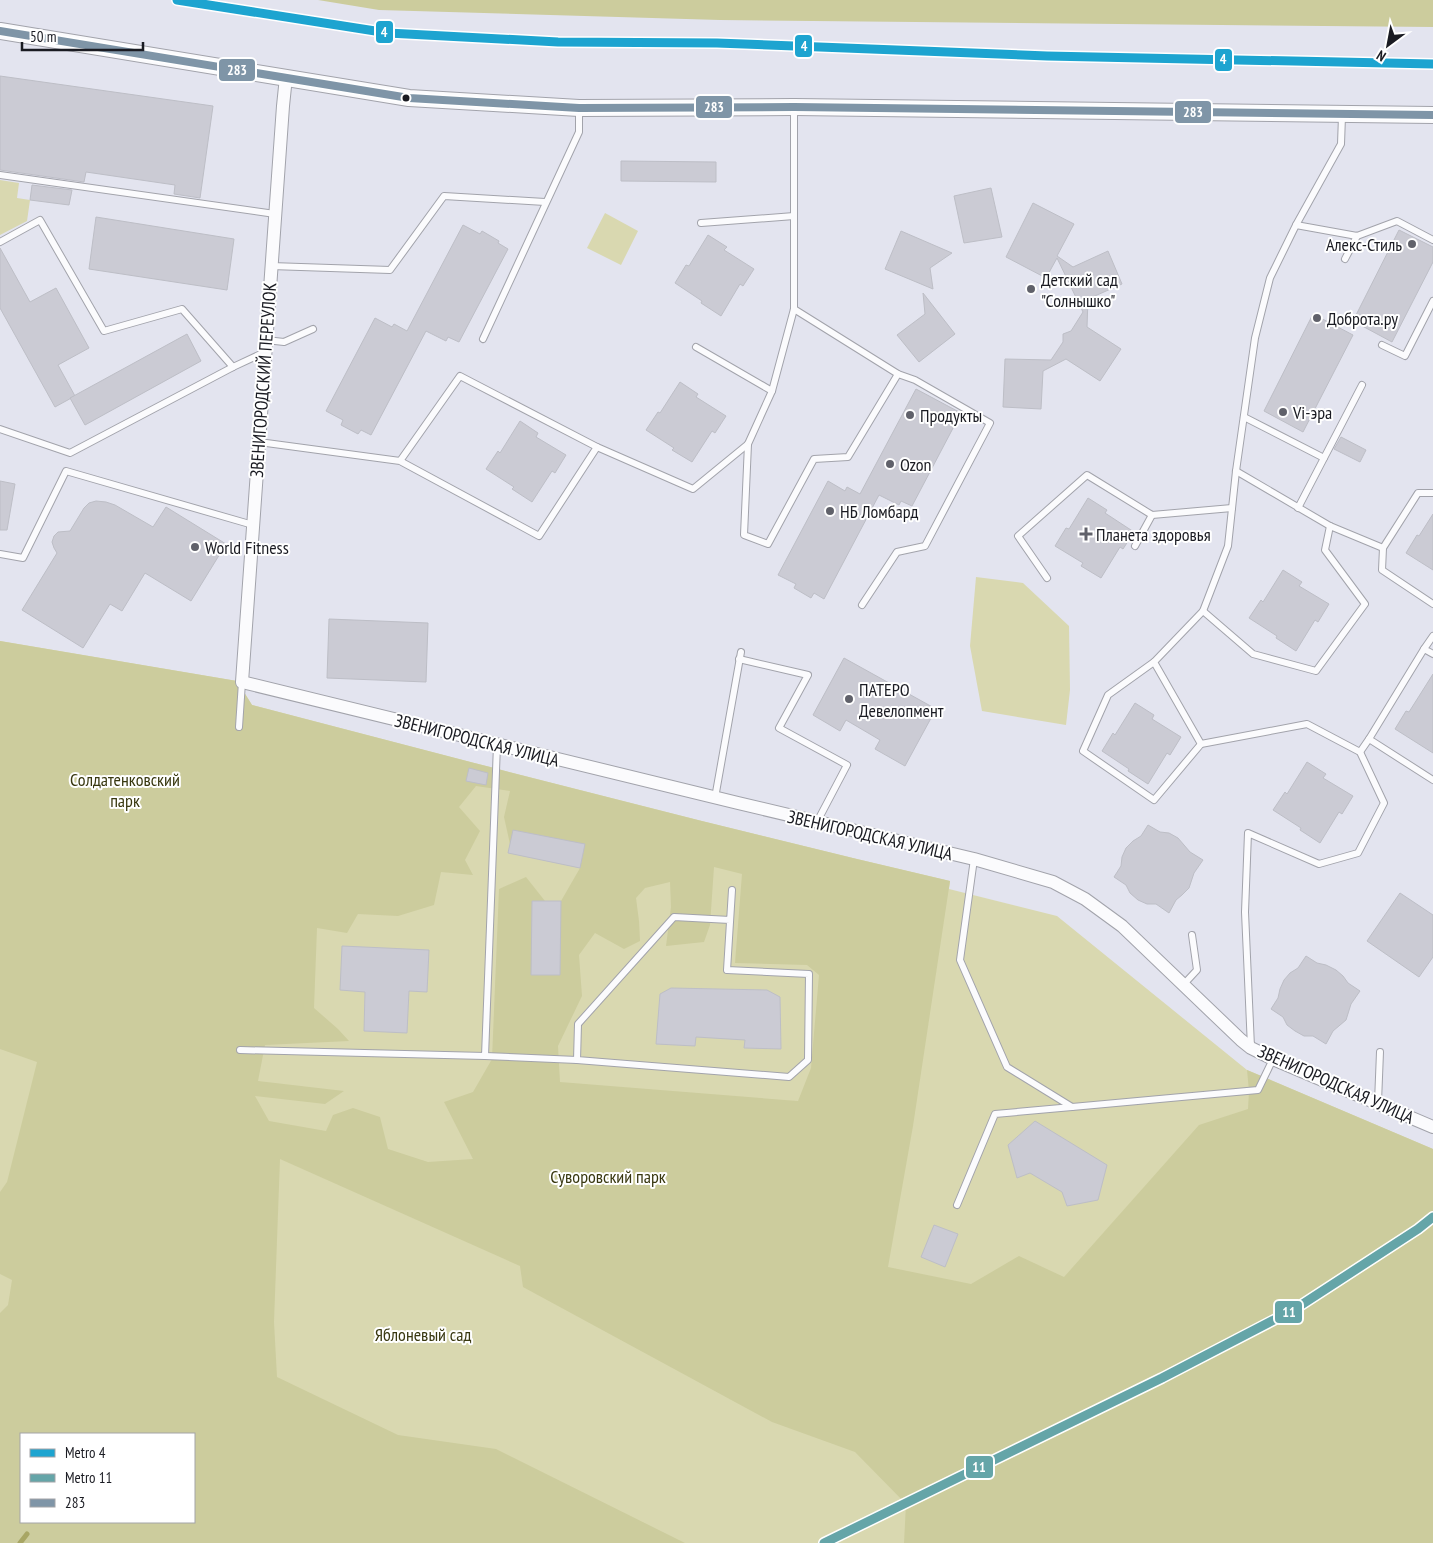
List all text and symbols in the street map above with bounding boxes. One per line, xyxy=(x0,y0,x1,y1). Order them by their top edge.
scale bar xyxy=(22,20,144,52)
line badge: 4 xyxy=(375,20,394,44)
north arrow xyxy=(1363,20,1413,70)
text: 4 xyxy=(381,23,388,41)
text: 50 m xyxy=(30,27,56,46)
line badge: 4 xyxy=(794,34,813,58)
text: 4 xyxy=(801,37,808,55)
text: N xyxy=(1373,46,1389,66)
line badge: 4 xyxy=(1214,48,1233,72)
text: 4 xyxy=(1220,50,1227,68)
line badge: 283 xyxy=(218,58,256,82)
text: 283 xyxy=(227,61,247,79)
unlabelled marker xyxy=(401,93,411,103)
line badge: 283 xyxy=(695,95,733,119)
text: 283 xyxy=(704,98,724,116)
line badge: 283 xyxy=(1174,100,1212,124)
text: 283 xyxy=(1183,103,1203,121)
place label: Алекс-Стиль xyxy=(1326,233,1402,256)
marker: Алекс-Стиль xyxy=(1406,238,1418,250)
place label: Детский сад "Солнышко" xyxy=(1041,268,1118,312)
street label: ЗВЕНИГОРОДСКИЙ ПЕРЕУЛОК xyxy=(245,282,281,478)
marker: Детский сад "Солнышко" xyxy=(1025,283,1037,295)
place label: Доброта.ру xyxy=(1327,307,1398,330)
marker: Доброта.ру xyxy=(1311,312,1323,324)
place label: Vi-эра xyxy=(1292,401,1332,424)
place label: Продукты xyxy=(920,404,982,427)
marker: Vi-эра xyxy=(1277,406,1289,418)
marker: Продукты xyxy=(904,409,916,421)
place label: Ozon xyxy=(900,453,932,476)
marker: Ozon xyxy=(884,458,896,470)
place label: НБ Ломбард xyxy=(840,500,918,523)
marker: НБ Ломбард xyxy=(824,505,836,517)
place label: Планета здоровья xyxy=(1096,523,1211,546)
marker: Планета здоровья xyxy=(1080,528,1092,540)
place label: World Fitness xyxy=(205,536,289,559)
marker: World Fitness xyxy=(189,541,201,553)
place label: ПАТЕРО Девелопмент xyxy=(859,678,944,722)
marker: ПАТЕРО Девелопмент xyxy=(843,693,855,705)
street label: ЗВЕНИГОРОДСКАЯ УЛИЦА xyxy=(392,708,562,772)
park label: Солдатенковский парк xyxy=(70,768,180,812)
street label: ЗВЕНИГОРОДСКАЯ УЛИЦА xyxy=(785,805,955,865)
street label: ЗВЕНИГОРОДСКАЯ УЛИЦА xyxy=(1254,1039,1418,1129)
park label: Суворовский парк xyxy=(550,1165,666,1188)
line badge: 11 xyxy=(1274,1300,1303,1324)
text: 11 xyxy=(1282,1303,1296,1321)
park label: Яблоневый сад xyxy=(375,1323,471,1346)
legend xyxy=(20,1433,195,1523)
text: Metro 4 xyxy=(65,1443,106,1462)
line badge: 11 xyxy=(965,1455,994,1479)
text: 11 xyxy=(972,1458,986,1476)
text: Metro 11 xyxy=(65,1468,112,1487)
text: 283 xyxy=(65,1493,85,1512)

